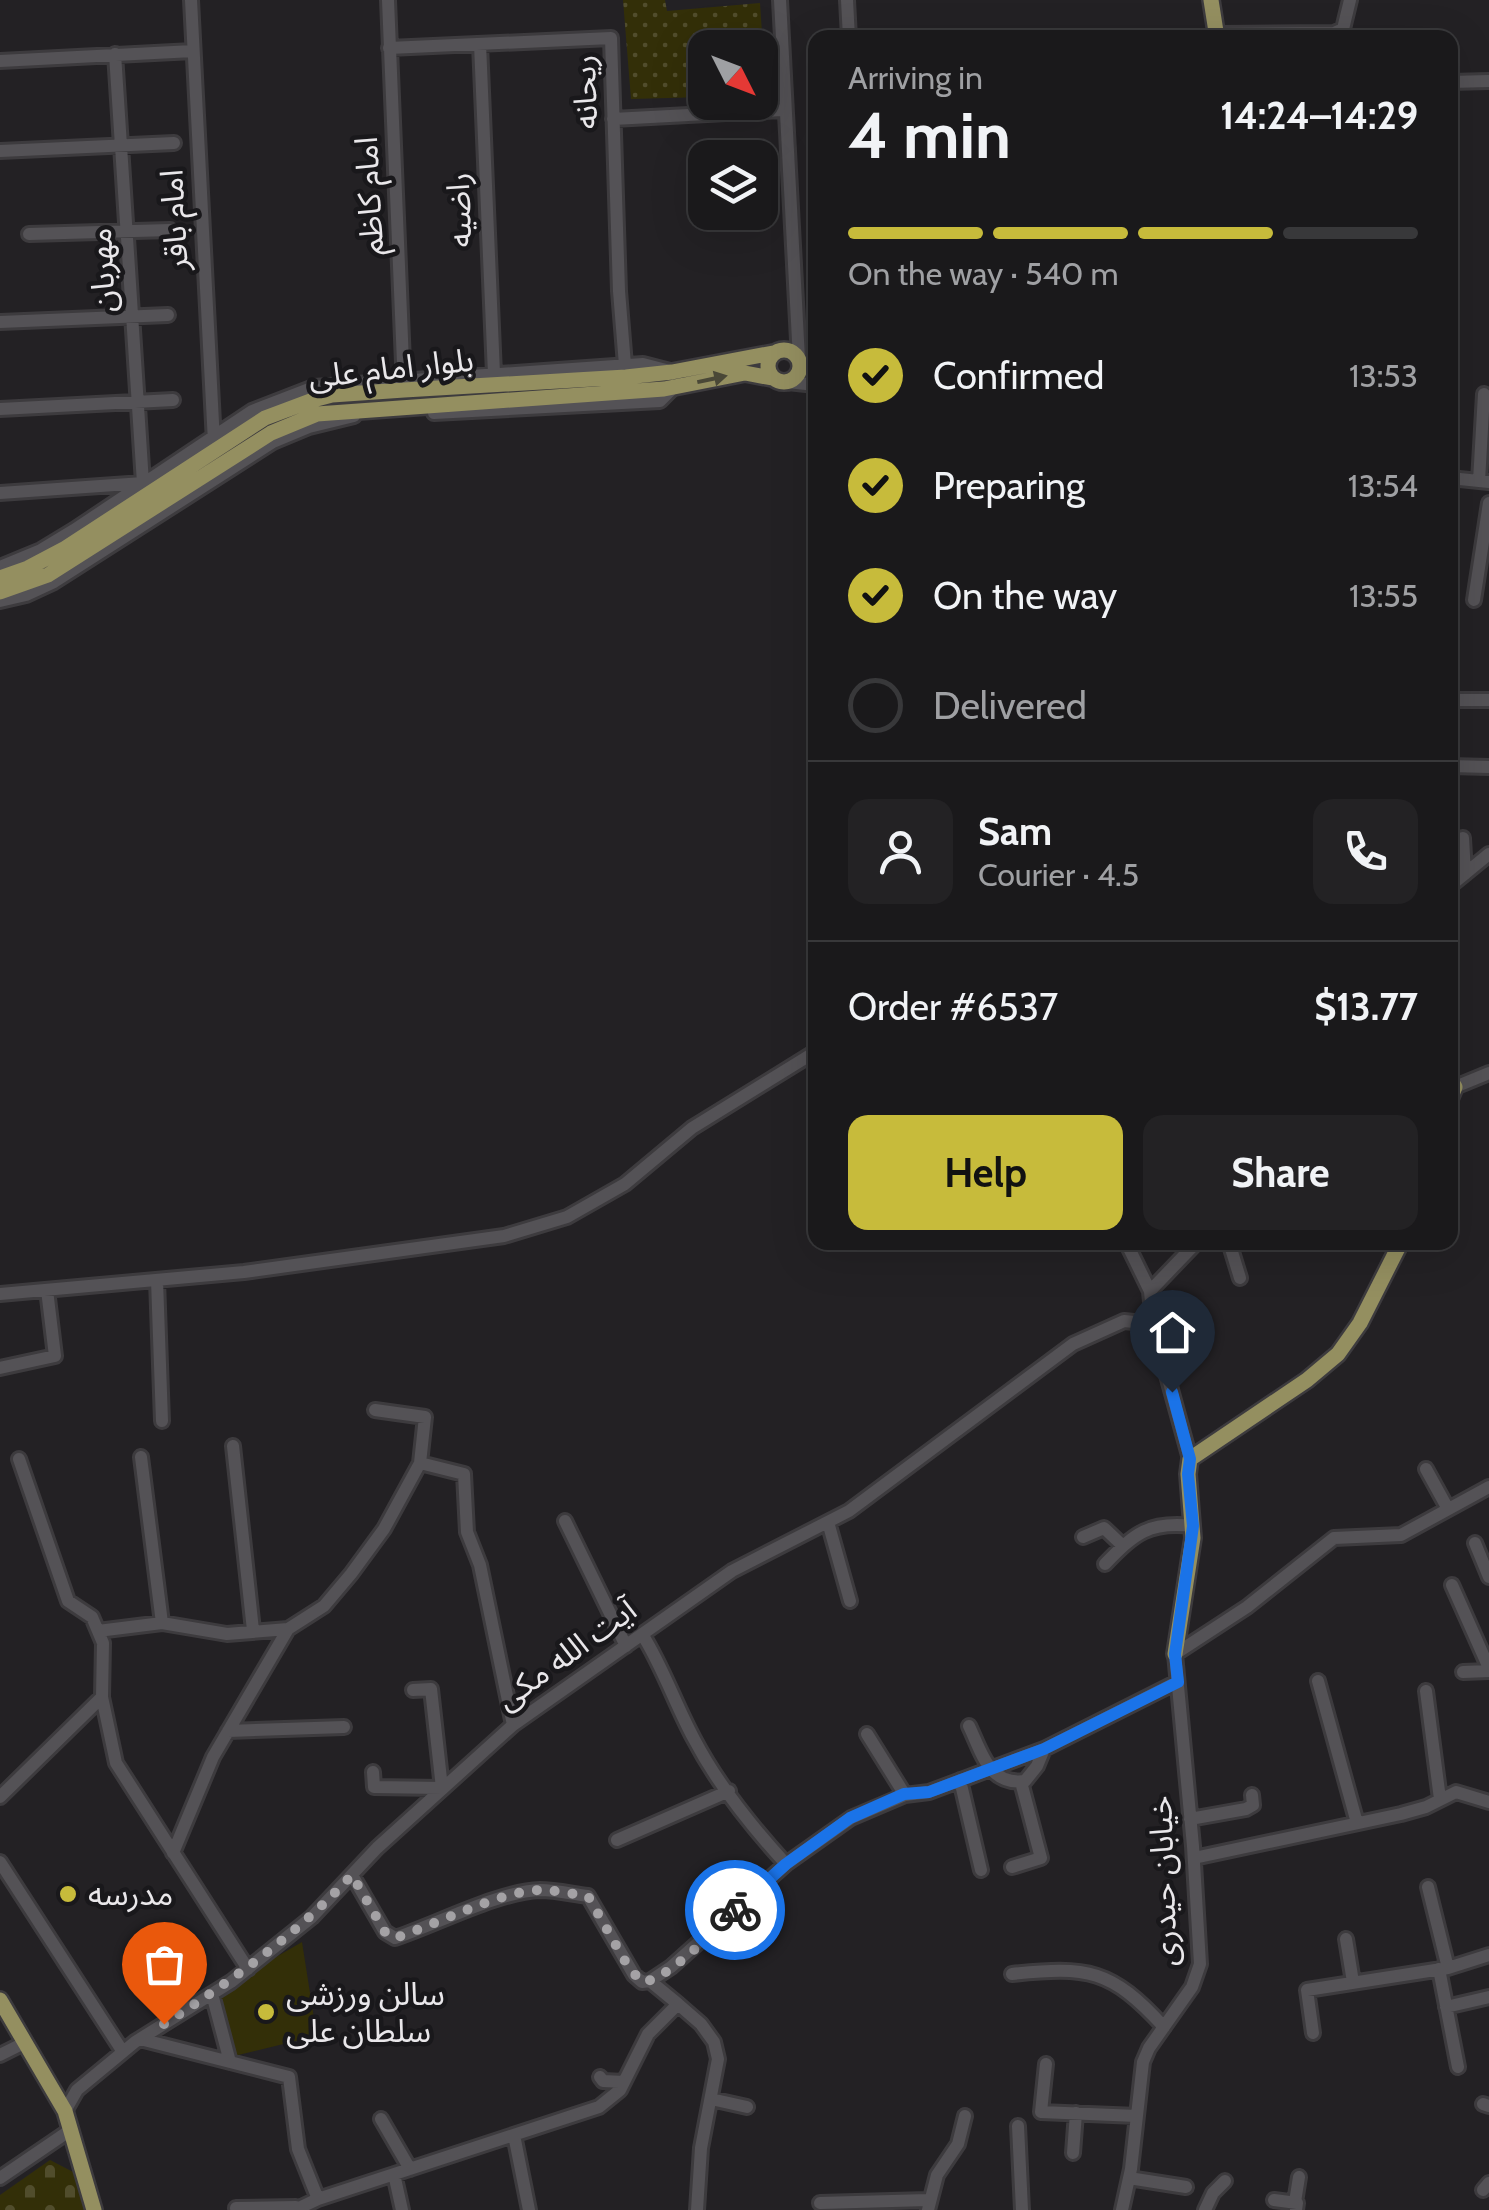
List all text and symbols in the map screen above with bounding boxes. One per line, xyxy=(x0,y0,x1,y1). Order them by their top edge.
north arrow xyxy=(688,30,778,120)
map controls xyxy=(688,30,778,230)
street label: ریحانه xyxy=(564,54,605,130)
text: Arriving in xyxy=(848,58,983,97)
text: 14:24–14:29 xyxy=(1220,92,1418,139)
text: 4 min xyxy=(848,95,1011,174)
street label: امام کاظم xyxy=(346,136,396,256)
button: layers xyxy=(688,140,778,230)
street label: امام باقر xyxy=(151,168,201,273)
street label: راضیه xyxy=(438,172,479,248)
street label: مهربان xyxy=(80,227,123,313)
text: On the way · 540 m xyxy=(848,254,1119,293)
street label: بلوار امام علی xyxy=(307,339,476,401)
icon: check xyxy=(848,348,903,403)
text: Confirmed xyxy=(933,352,1104,399)
text: 13:53 xyxy=(1349,356,1418,395)
one-way arrow xyxy=(697,371,728,387)
icon: check xyxy=(848,458,903,513)
text: Preparing xyxy=(933,462,1085,509)
text: 13:54 xyxy=(1348,466,1418,505)
icon: check xyxy=(848,568,903,623)
text: On the way xyxy=(933,572,1117,619)
text: 13:55 xyxy=(1349,576,1418,615)
text: Delivered xyxy=(933,682,1087,729)
button: person xyxy=(848,799,953,904)
button: phone xyxy=(1313,799,1418,904)
text: Sam xyxy=(978,808,1052,855)
text: Courier · 4.5 xyxy=(978,855,1139,894)
text: Order #6537 xyxy=(848,983,1058,1030)
text: $13.77 xyxy=(1314,983,1418,1030)
button: Help xyxy=(848,1115,1123,1230)
button: Share xyxy=(1143,1115,1418,1230)
pin xyxy=(1130,1290,1215,1393)
icon: home xyxy=(1145,1305,1200,1360)
street label: آیت الله مکی xyxy=(488,1589,645,1718)
street label: خیابان حیدری xyxy=(1140,1795,1185,1967)
courier xyxy=(685,1860,785,1960)
place label: مدرسه xyxy=(88,1874,173,1913)
marker: مدرسه xyxy=(57,1883,79,1905)
icon: bike xyxy=(708,1883,763,1938)
pin xyxy=(122,1922,207,2025)
icon: bag xyxy=(137,1937,192,1992)
place label: سالن ورزشی سلطان علی xyxy=(286,1974,445,2050)
marker: سالن ورزشی سلطان علی xyxy=(255,2001,277,2023)

